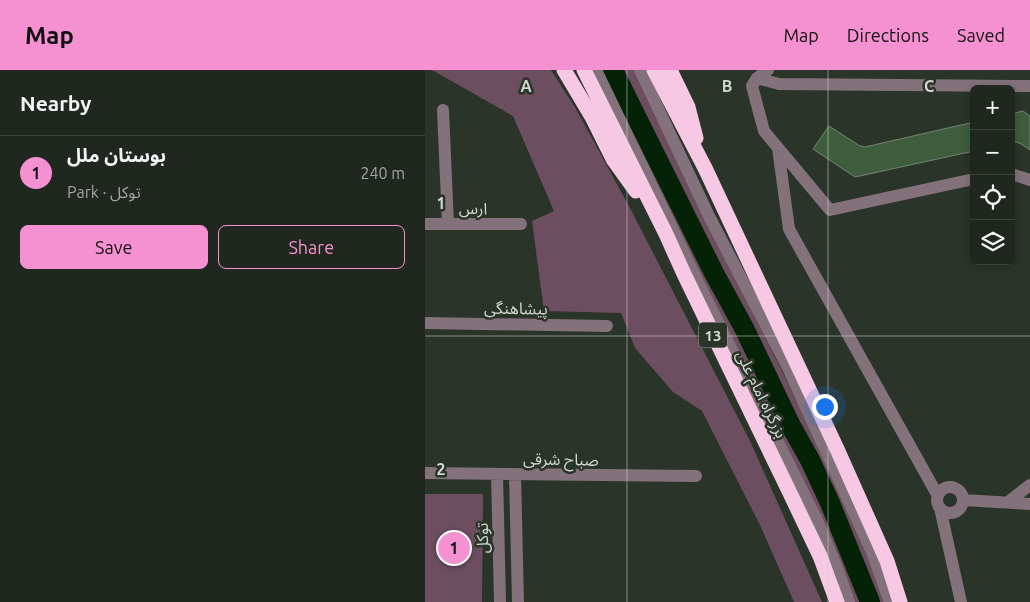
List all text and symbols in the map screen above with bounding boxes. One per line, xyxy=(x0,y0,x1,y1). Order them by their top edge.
text: Map xyxy=(25,22,74,49)
text: Map xyxy=(783,25,819,45)
text: Directions xyxy=(847,25,929,45)
text: Saved xyxy=(957,25,1005,45)
text: A xyxy=(520,77,532,95)
text: B xyxy=(722,77,732,95)
text: C xyxy=(924,77,934,95)
map controls xyxy=(970,85,1015,265)
button: + xyxy=(970,85,1015,130)
text: Nearby xyxy=(20,91,91,115)
button: − xyxy=(970,130,1015,175)
text: بوستان ملل xyxy=(67,144,166,166)
text: 1 xyxy=(31,164,41,182)
text: 240 m xyxy=(360,164,405,182)
button: locate xyxy=(970,175,1015,220)
text: Park · توکل xyxy=(67,183,141,201)
text: 1 xyxy=(436,194,446,212)
street label: ارس xyxy=(459,199,487,218)
button: layers xyxy=(970,220,1015,265)
button: Save xyxy=(20,225,208,269)
button: Share xyxy=(218,225,405,269)
street label: پیشاهنگی xyxy=(484,298,548,320)
road number: 13 xyxy=(699,322,727,348)
street label: بزرگراه امام علی xyxy=(729,347,791,443)
your location xyxy=(812,394,838,420)
street label: صباح شرقی xyxy=(523,449,599,473)
text: 2 xyxy=(436,460,446,478)
street label: توکل xyxy=(473,522,492,553)
pin: 1 xyxy=(438,529,470,567)

